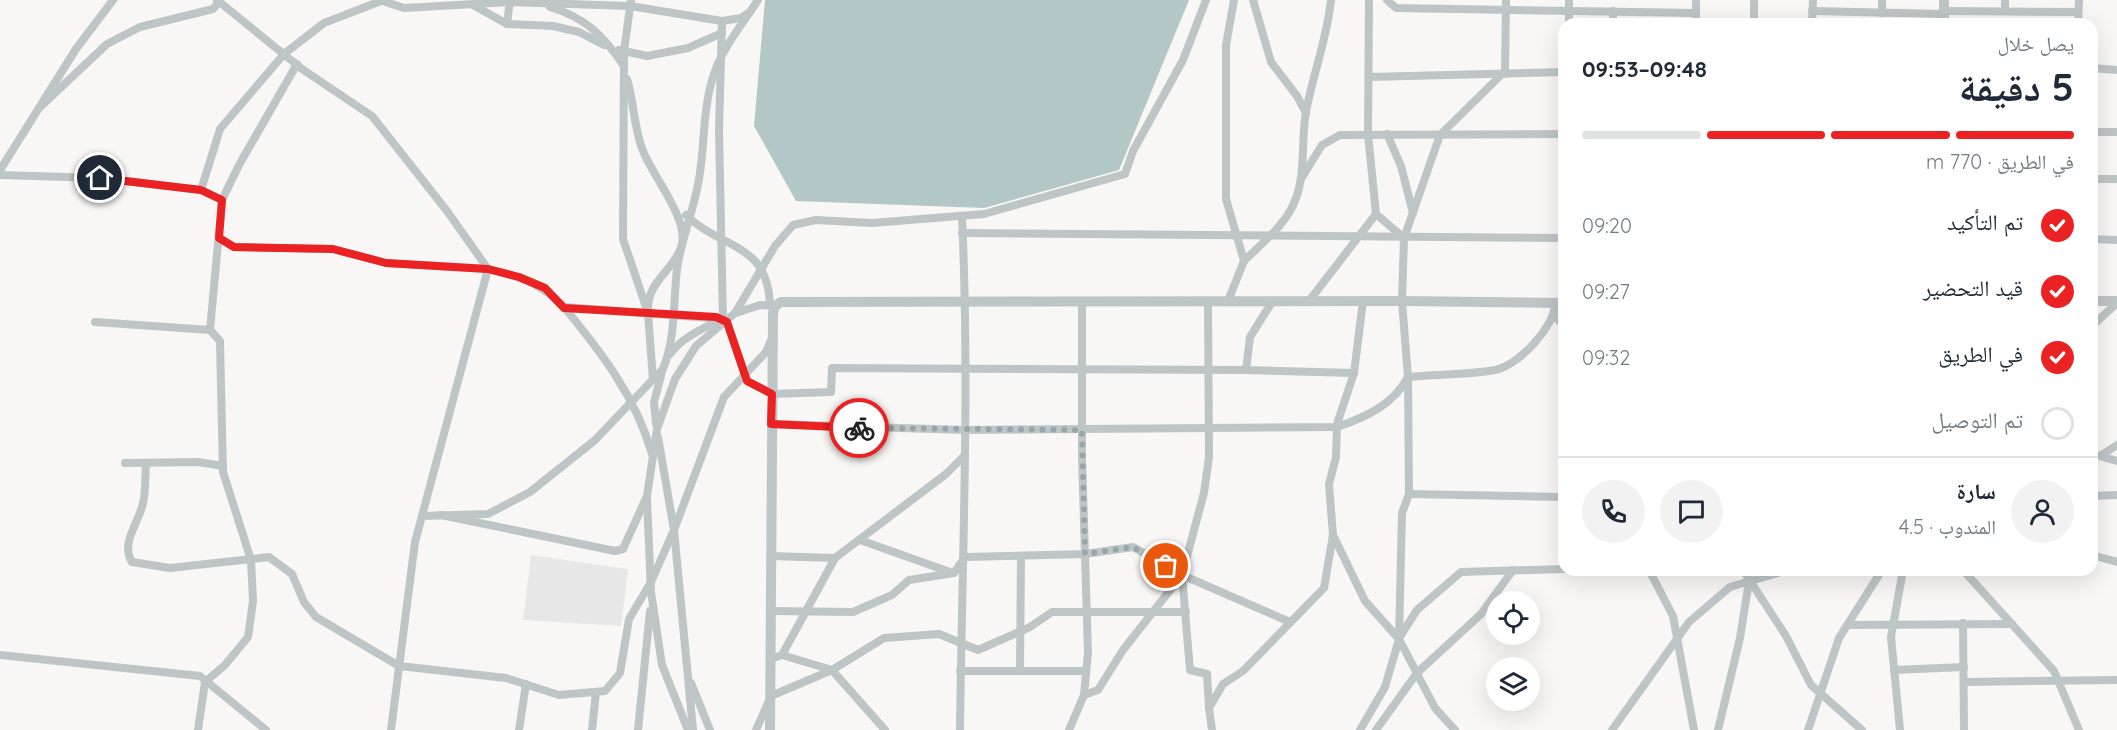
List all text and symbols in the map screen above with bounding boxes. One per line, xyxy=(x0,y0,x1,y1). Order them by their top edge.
text: يصل خلال xyxy=(1997,31,2074,56)
text: 09:48–09:53 xyxy=(1582,55,1707,83)
text: 5 دقيقة xyxy=(1959,62,2074,111)
text: في الطريق · 770 m xyxy=(1926,149,2074,174)
pin xyxy=(74,152,125,203)
icon: home xyxy=(83,161,116,194)
text: تم التأكيد xyxy=(1947,208,2023,236)
icon: check xyxy=(2041,209,2074,242)
text: 09:20 xyxy=(1582,213,1632,238)
text: قيد التحضير xyxy=(1923,274,2023,302)
icon: check xyxy=(2041,275,2074,308)
text: 09:27 xyxy=(1582,279,1630,304)
text: في الطريق xyxy=(1938,340,2023,368)
icon: check xyxy=(2041,341,2074,374)
text: 09:32 xyxy=(1582,345,1630,370)
courier xyxy=(829,398,889,458)
text: تم التوصيل xyxy=(1932,406,2023,434)
icon: bike xyxy=(843,412,876,445)
text: سارة xyxy=(1957,477,1996,505)
button: phone xyxy=(1582,480,1645,543)
button: chat xyxy=(1660,480,1723,543)
button: person xyxy=(2011,480,2074,543)
text: المندوب · 4.5 xyxy=(1899,514,1996,539)
pin xyxy=(1140,540,1191,591)
icon: bag xyxy=(1149,549,1182,582)
map controls xyxy=(1486,591,1540,711)
button: locate xyxy=(1486,591,1540,645)
button: layers xyxy=(1486,657,1540,711)

